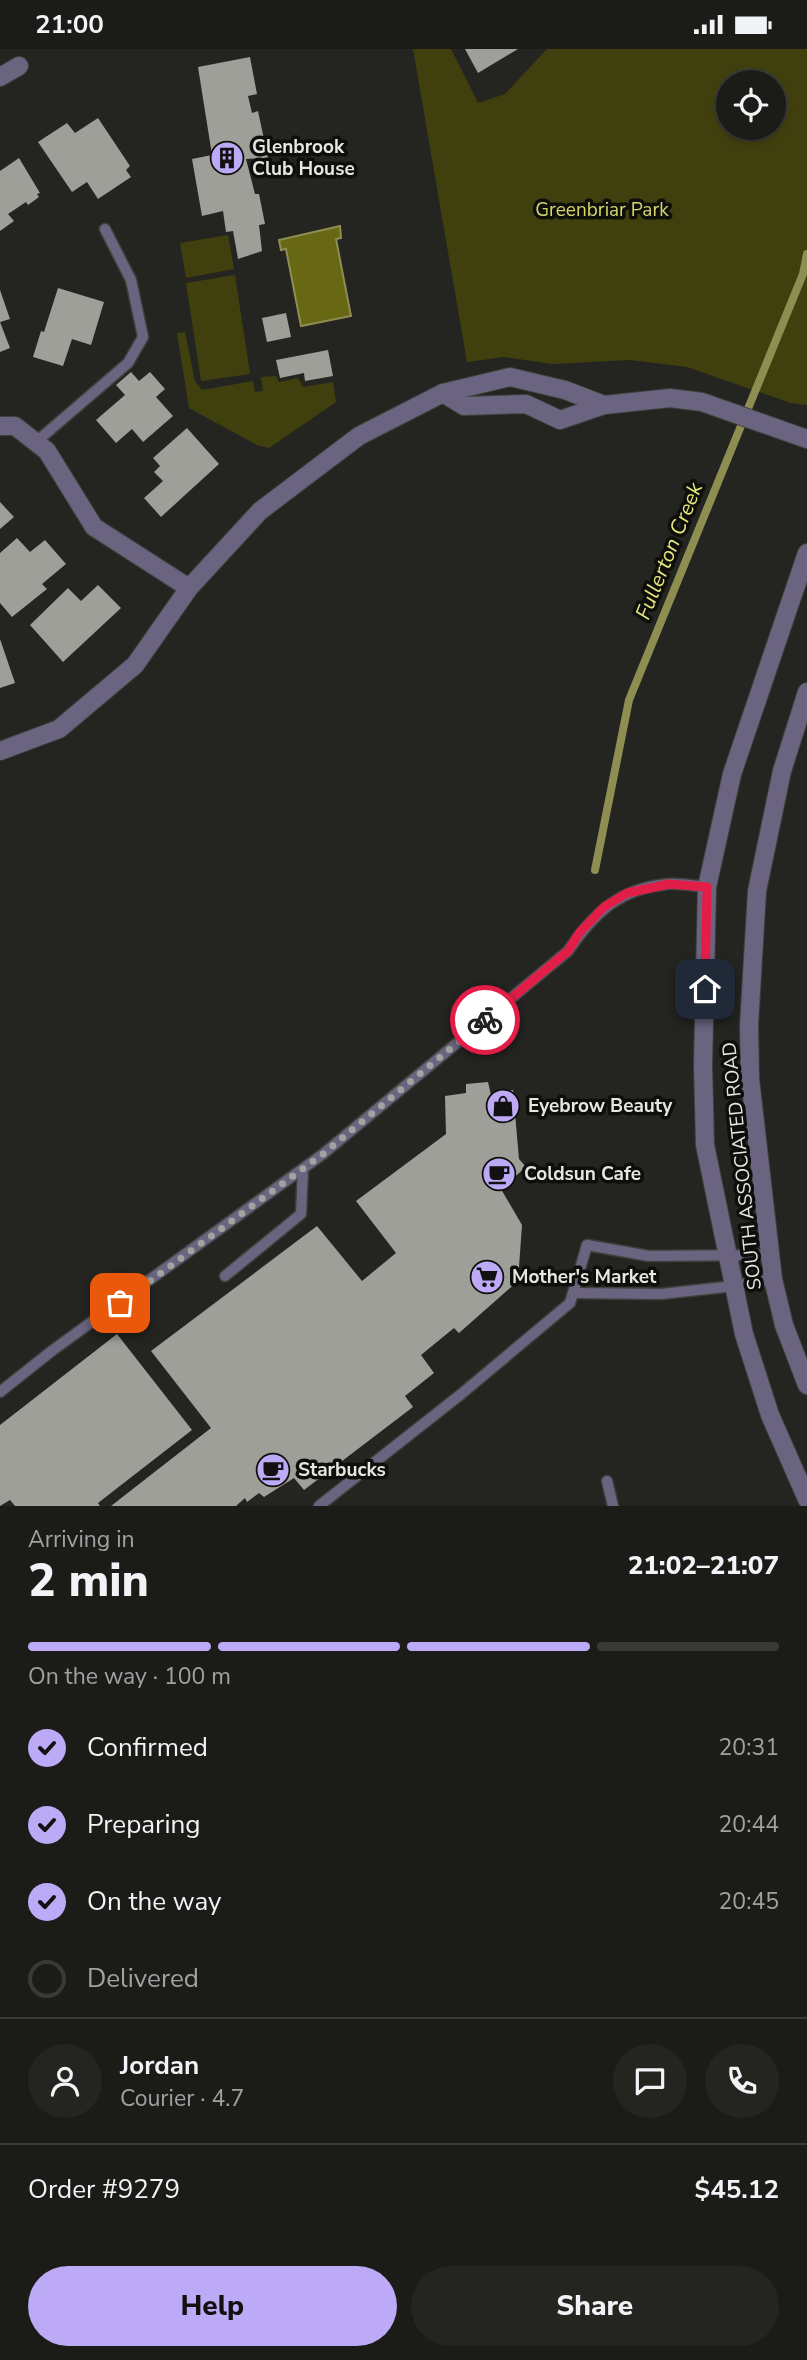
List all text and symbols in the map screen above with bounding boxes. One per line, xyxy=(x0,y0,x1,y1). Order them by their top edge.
text: 21:00 xyxy=(35,7,104,42)
map controls xyxy=(716,70,786,140)
button: locate xyxy=(716,70,786,140)
place label: Glenbrook Club House xyxy=(252,134,355,182)
building icon: Glenbrook Club House xyxy=(208,139,246,177)
park label: Greenbriar Park xyxy=(535,197,669,223)
water label: Fullerton Creek xyxy=(629,478,709,624)
pin xyxy=(675,959,735,1019)
icon: home xyxy=(686,970,724,1008)
courier xyxy=(450,985,520,1055)
icon: bike xyxy=(466,1001,504,1039)
street label: SOUTH ASSOCIATED ROAD xyxy=(716,1041,768,1291)
shop icon: Eyebrow Beauty xyxy=(484,1087,522,1125)
place label: Eyebrow Beauty xyxy=(528,1093,673,1119)
cafe icon: Coldsun Cafe xyxy=(480,1155,518,1193)
place label: Coldsun Cafe xyxy=(524,1161,641,1187)
supermarket icon: Mother's Market xyxy=(468,1258,506,1296)
place label: Mother's Market xyxy=(512,1264,657,1290)
pin xyxy=(90,1273,150,1333)
icon: bag xyxy=(101,1284,139,1322)
cafe icon: Starbucks xyxy=(254,1451,292,1489)
place label: Starbucks xyxy=(298,1457,386,1483)
text: Arriving in xyxy=(28,1524,135,1555)
text: 21:02–21:07 xyxy=(628,1548,779,1583)
text: 2 min xyxy=(28,1549,149,1612)
text: On the way · 100 m xyxy=(28,1661,231,1692)
icon: check xyxy=(28,1729,66,1767)
text: Confirmed xyxy=(87,1730,208,1765)
text: 20:31 xyxy=(719,1732,779,1763)
icon: check xyxy=(28,1806,66,1844)
text: Preparing xyxy=(87,1807,200,1842)
text: 20:44 xyxy=(719,1809,779,1840)
icon: check xyxy=(28,1883,66,1921)
text: On the way xyxy=(87,1884,221,1919)
text: 20:45 xyxy=(719,1886,779,1917)
text: Delivered xyxy=(87,1961,199,1996)
button: person xyxy=(28,2044,102,2118)
button: chat xyxy=(613,2044,687,2118)
button: phone xyxy=(705,2044,779,2118)
text: Jordan xyxy=(120,2048,199,2083)
text: Courier · 4.7 xyxy=(120,2083,244,2114)
text: Order #9279 xyxy=(28,2172,180,2207)
text: $45.12 xyxy=(695,2172,779,2207)
button: Help xyxy=(28,2266,397,2346)
button: Share xyxy=(411,2266,779,2346)

